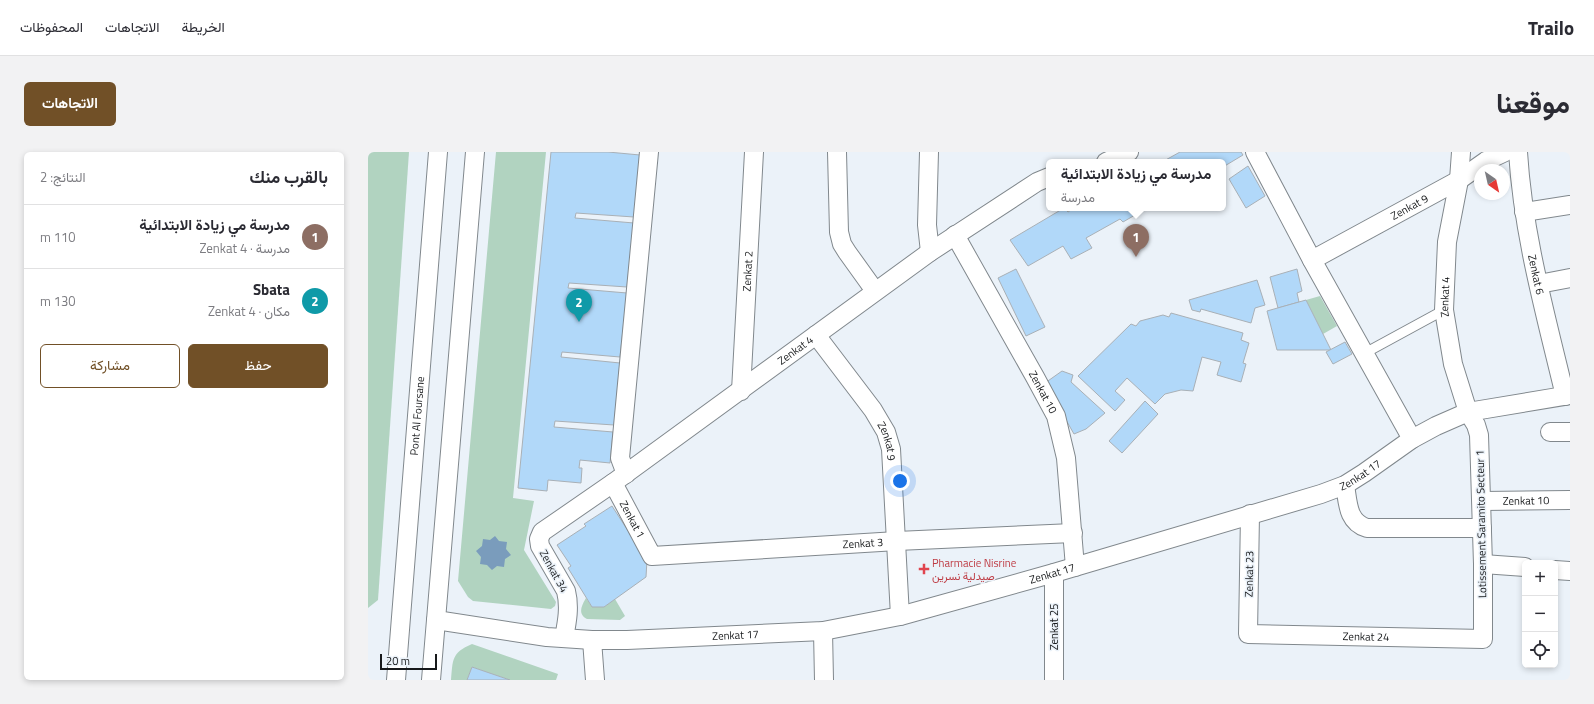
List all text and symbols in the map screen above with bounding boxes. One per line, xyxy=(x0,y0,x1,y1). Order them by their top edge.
text: Trailo xyxy=(1528,13,1574,42)
text: المحفوظات xyxy=(20,16,83,37)
text: الاتجاهات xyxy=(105,16,159,37)
text: الخريطة xyxy=(181,16,225,37)
text: موقعنا xyxy=(1496,81,1570,124)
button: الاتجاهات xyxy=(24,82,116,126)
popup xyxy=(1046,159,1226,211)
text: مدرسة مي زيادة الابتدائية xyxy=(1061,162,1211,185)
text: بالقرب منك xyxy=(250,164,328,190)
north arrow xyxy=(1474,164,1510,200)
text: النتائج: 2 xyxy=(40,167,85,187)
text: مدرسة xyxy=(1061,187,1095,207)
street label: Zenkat 9 xyxy=(1388,190,1431,224)
text: مدرسة مي زيادة الابتدائية xyxy=(139,213,290,236)
pin: 1 xyxy=(1123,224,1149,257)
text: 110 m xyxy=(40,227,76,247)
text: 1 xyxy=(311,227,319,247)
text: مدرسة · Zenkat 4 xyxy=(199,238,290,258)
street label: Zenkat 2 xyxy=(738,251,757,292)
street label: Zenkat 6 xyxy=(1524,253,1548,296)
street label: Zenkat 4 xyxy=(1436,276,1453,318)
text: Sbata xyxy=(253,278,290,301)
pin: 2 xyxy=(566,289,592,322)
text: 130 m xyxy=(40,291,76,311)
text: 2 xyxy=(311,291,319,311)
text: مكان · Zenkat 4 xyxy=(208,301,290,321)
street label: Zenkat 4 xyxy=(774,332,816,369)
button: مشاركة xyxy=(40,344,180,388)
button: حفظ xyxy=(188,344,328,388)
street label: Zenkat 10 xyxy=(1025,368,1061,416)
street label: Pont Al Foursane xyxy=(406,375,428,456)
street label: Zenkat 9 xyxy=(874,418,900,461)
street label: Lotissement Saramito Secteur 1 xyxy=(1472,450,1490,598)
street label: Zenkat 17 xyxy=(1337,456,1384,494)
your location xyxy=(890,471,910,491)
street label: Zenkat 10 xyxy=(1503,492,1549,509)
street label: Zenkat 1 xyxy=(616,498,649,541)
street label: Zenkat 3 xyxy=(842,534,884,552)
street label: Zenkat 34 xyxy=(536,547,572,595)
street label: Zenkat 23 xyxy=(1241,551,1257,597)
place label: Pharmacie Nisrine صيدلية نسرين xyxy=(932,555,1017,584)
street label: Zenkat 17 xyxy=(1027,559,1077,588)
map controls xyxy=(1522,560,1558,668)
button: + xyxy=(1522,560,1558,596)
marker: Pharmacie Nisrine صيدلية نسرين xyxy=(919,564,929,574)
button: − xyxy=(1522,596,1558,632)
street label: Zenkat 25 xyxy=(1046,604,1062,650)
street label: Zenkat 17 xyxy=(712,626,759,644)
street label: Zenkat 24 xyxy=(1342,628,1389,645)
button: locate xyxy=(1522,632,1558,668)
scale bar xyxy=(380,652,437,671)
text: 20 m xyxy=(386,653,410,669)

